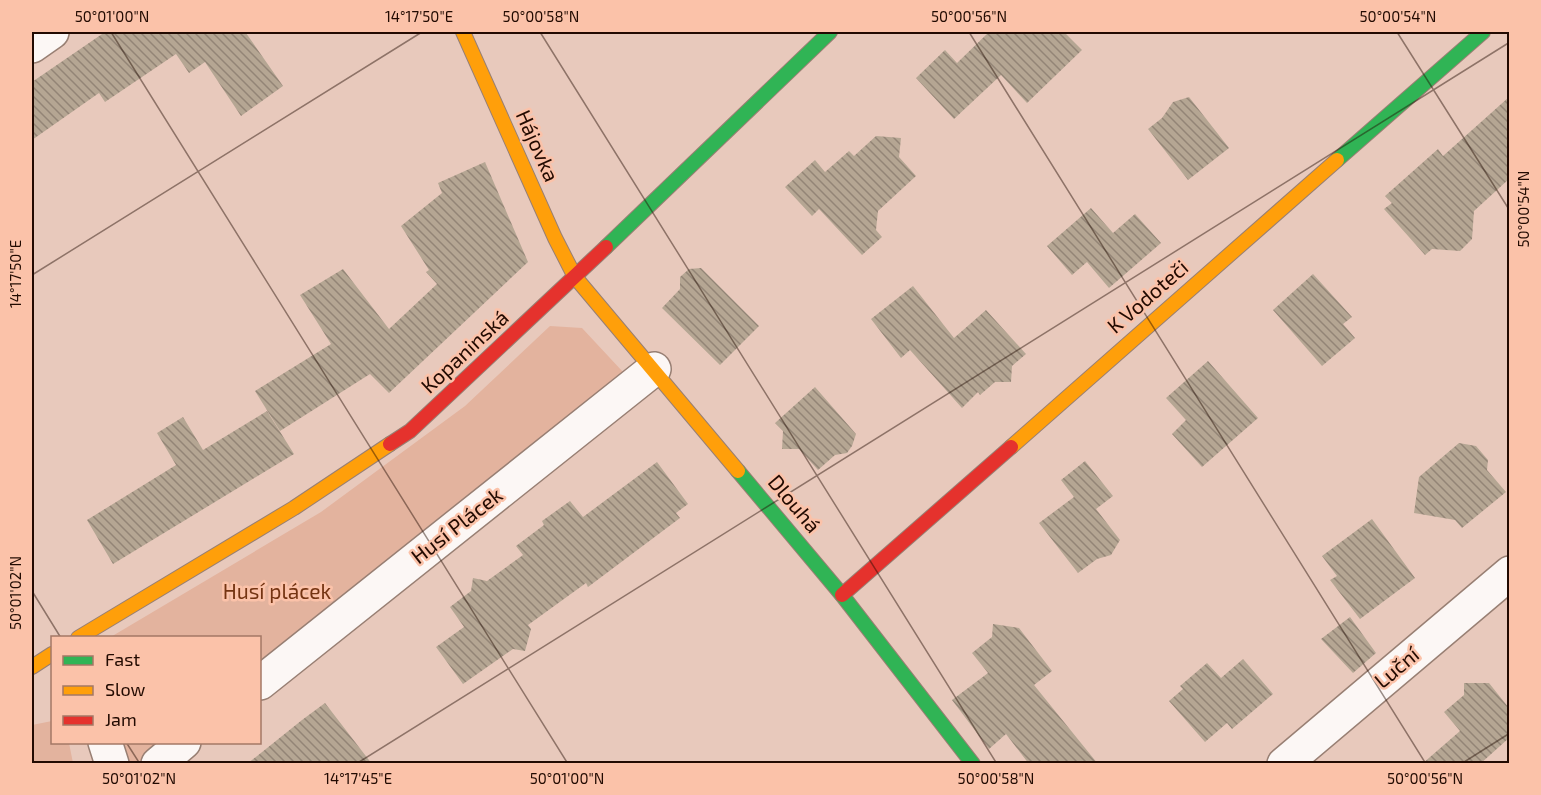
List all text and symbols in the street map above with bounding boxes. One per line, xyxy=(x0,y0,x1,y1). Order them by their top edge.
text: 50°01'00"N xyxy=(75,7,149,25)
text: 14°17'50"E xyxy=(385,7,453,25)
text: 50°00'58"N xyxy=(503,7,579,25)
text: 50°00'56"N xyxy=(931,7,1007,25)
text: 50°00'54"N xyxy=(1360,7,1436,25)
street label: Hájovka xyxy=(511,106,565,186)
text: 50°00'54"N xyxy=(1514,171,1532,247)
text: 14°17'50"E xyxy=(6,240,24,308)
street label: K Vodoteči xyxy=(1101,254,1193,338)
street label: Kopaninská xyxy=(415,304,513,398)
street label: Dlouhá xyxy=(764,469,827,537)
street label: Husí Plácek xyxy=(406,481,507,568)
text: 50°01'02"N xyxy=(6,556,24,630)
park label: Husí plácek xyxy=(223,578,332,603)
legend xyxy=(51,636,261,744)
street label: Luční xyxy=(1369,641,1424,693)
text: Fast xyxy=(105,648,140,670)
text: Slow xyxy=(105,678,146,700)
text: Jam xyxy=(105,708,137,730)
text: 50°01'02"N xyxy=(102,769,176,787)
text: 14°17'45"E xyxy=(324,769,392,787)
text: 50°01'00"N xyxy=(530,769,604,787)
text: 50°00'58"N xyxy=(958,769,1034,787)
text: 50°00'56"N xyxy=(1387,769,1463,787)

